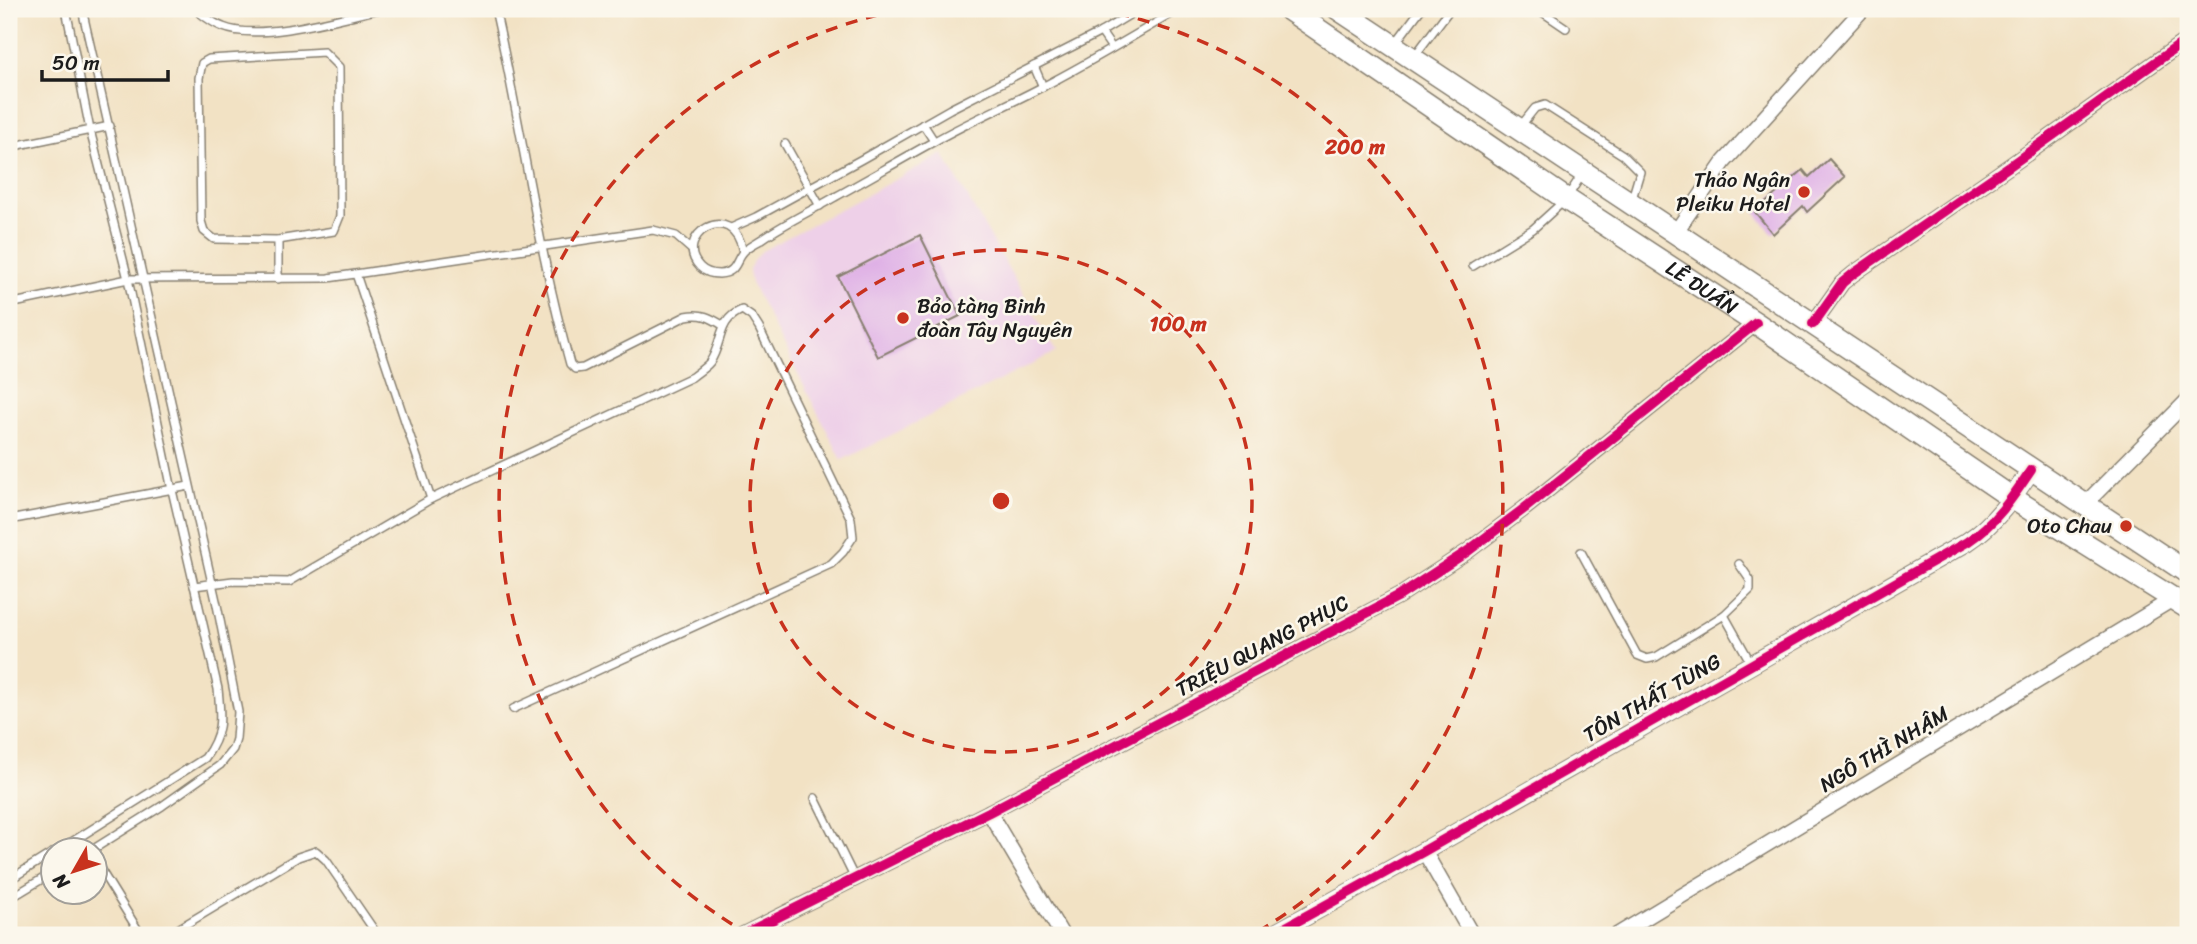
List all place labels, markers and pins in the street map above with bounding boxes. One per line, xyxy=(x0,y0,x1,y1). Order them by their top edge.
place label: Thảo Ngân Pleiku Hotel xyxy=(1676,161,1791,223)
marker: Thảo Ngân Pleiku Hotel xyxy=(1796,184,1812,200)
place label: Bảo tàng Binh đoàn Tây Nguyên xyxy=(917,287,1072,349)
marker: Bảo tàng Binh đoàn Tây Nguyên xyxy=(895,310,911,326)
centre of rings xyxy=(989,489,1013,513)
place label: Oto Chau xyxy=(2027,507,2112,545)
marker: Oto Chau xyxy=(2118,518,2134,534)

